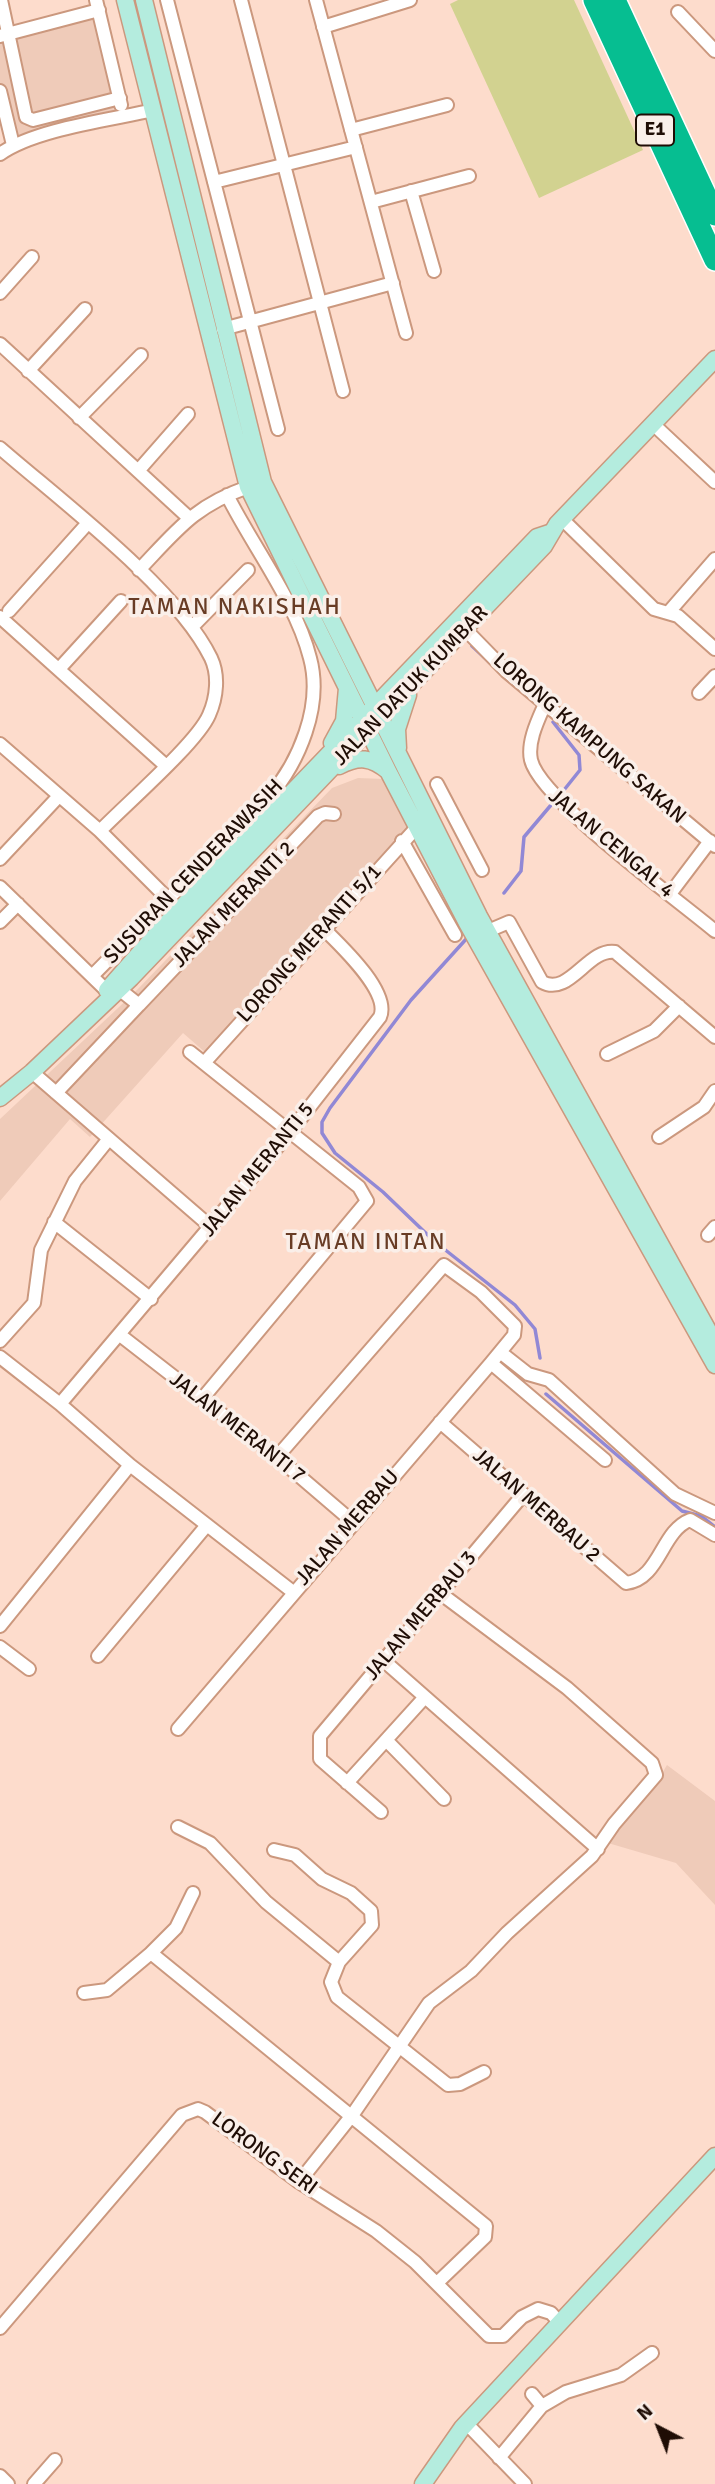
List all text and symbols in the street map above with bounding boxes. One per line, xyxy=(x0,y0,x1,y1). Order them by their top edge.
road number: E1 xyxy=(636,114,674,146)
district label: TAMAN NAKISHAH xyxy=(130,594,340,622)
street label: JALAN DATUK KUMBAR xyxy=(328,601,494,771)
street label: LORONG KAMPUNG SAKAN xyxy=(487,648,691,830)
street label: SUSURAN CENDERAWASIH xyxy=(99,774,289,970)
street label: JALAN CENGAL 4 xyxy=(543,784,679,904)
street label: JALAN MERANTI 2 xyxy=(167,837,301,973)
street label: LORONG MERANTI 5/1 xyxy=(232,860,388,1028)
street label: JALAN MERANTI 5 xyxy=(196,1098,320,1242)
district label: TAMAN INTAN xyxy=(287,1229,445,1257)
street label: JALAN MERANTI 7 xyxy=(164,1367,310,1489)
street label: JALAN MERBAU 2 xyxy=(467,1444,605,1568)
street label: JALAN MERBAU xyxy=(291,1465,405,1591)
street label: JALAN MERBAU 3 xyxy=(360,1546,482,1686)
street label: LORONG SERI xyxy=(206,2107,322,2201)
north arrow xyxy=(624,2393,694,2463)
text: N xyxy=(632,2399,658,2426)

